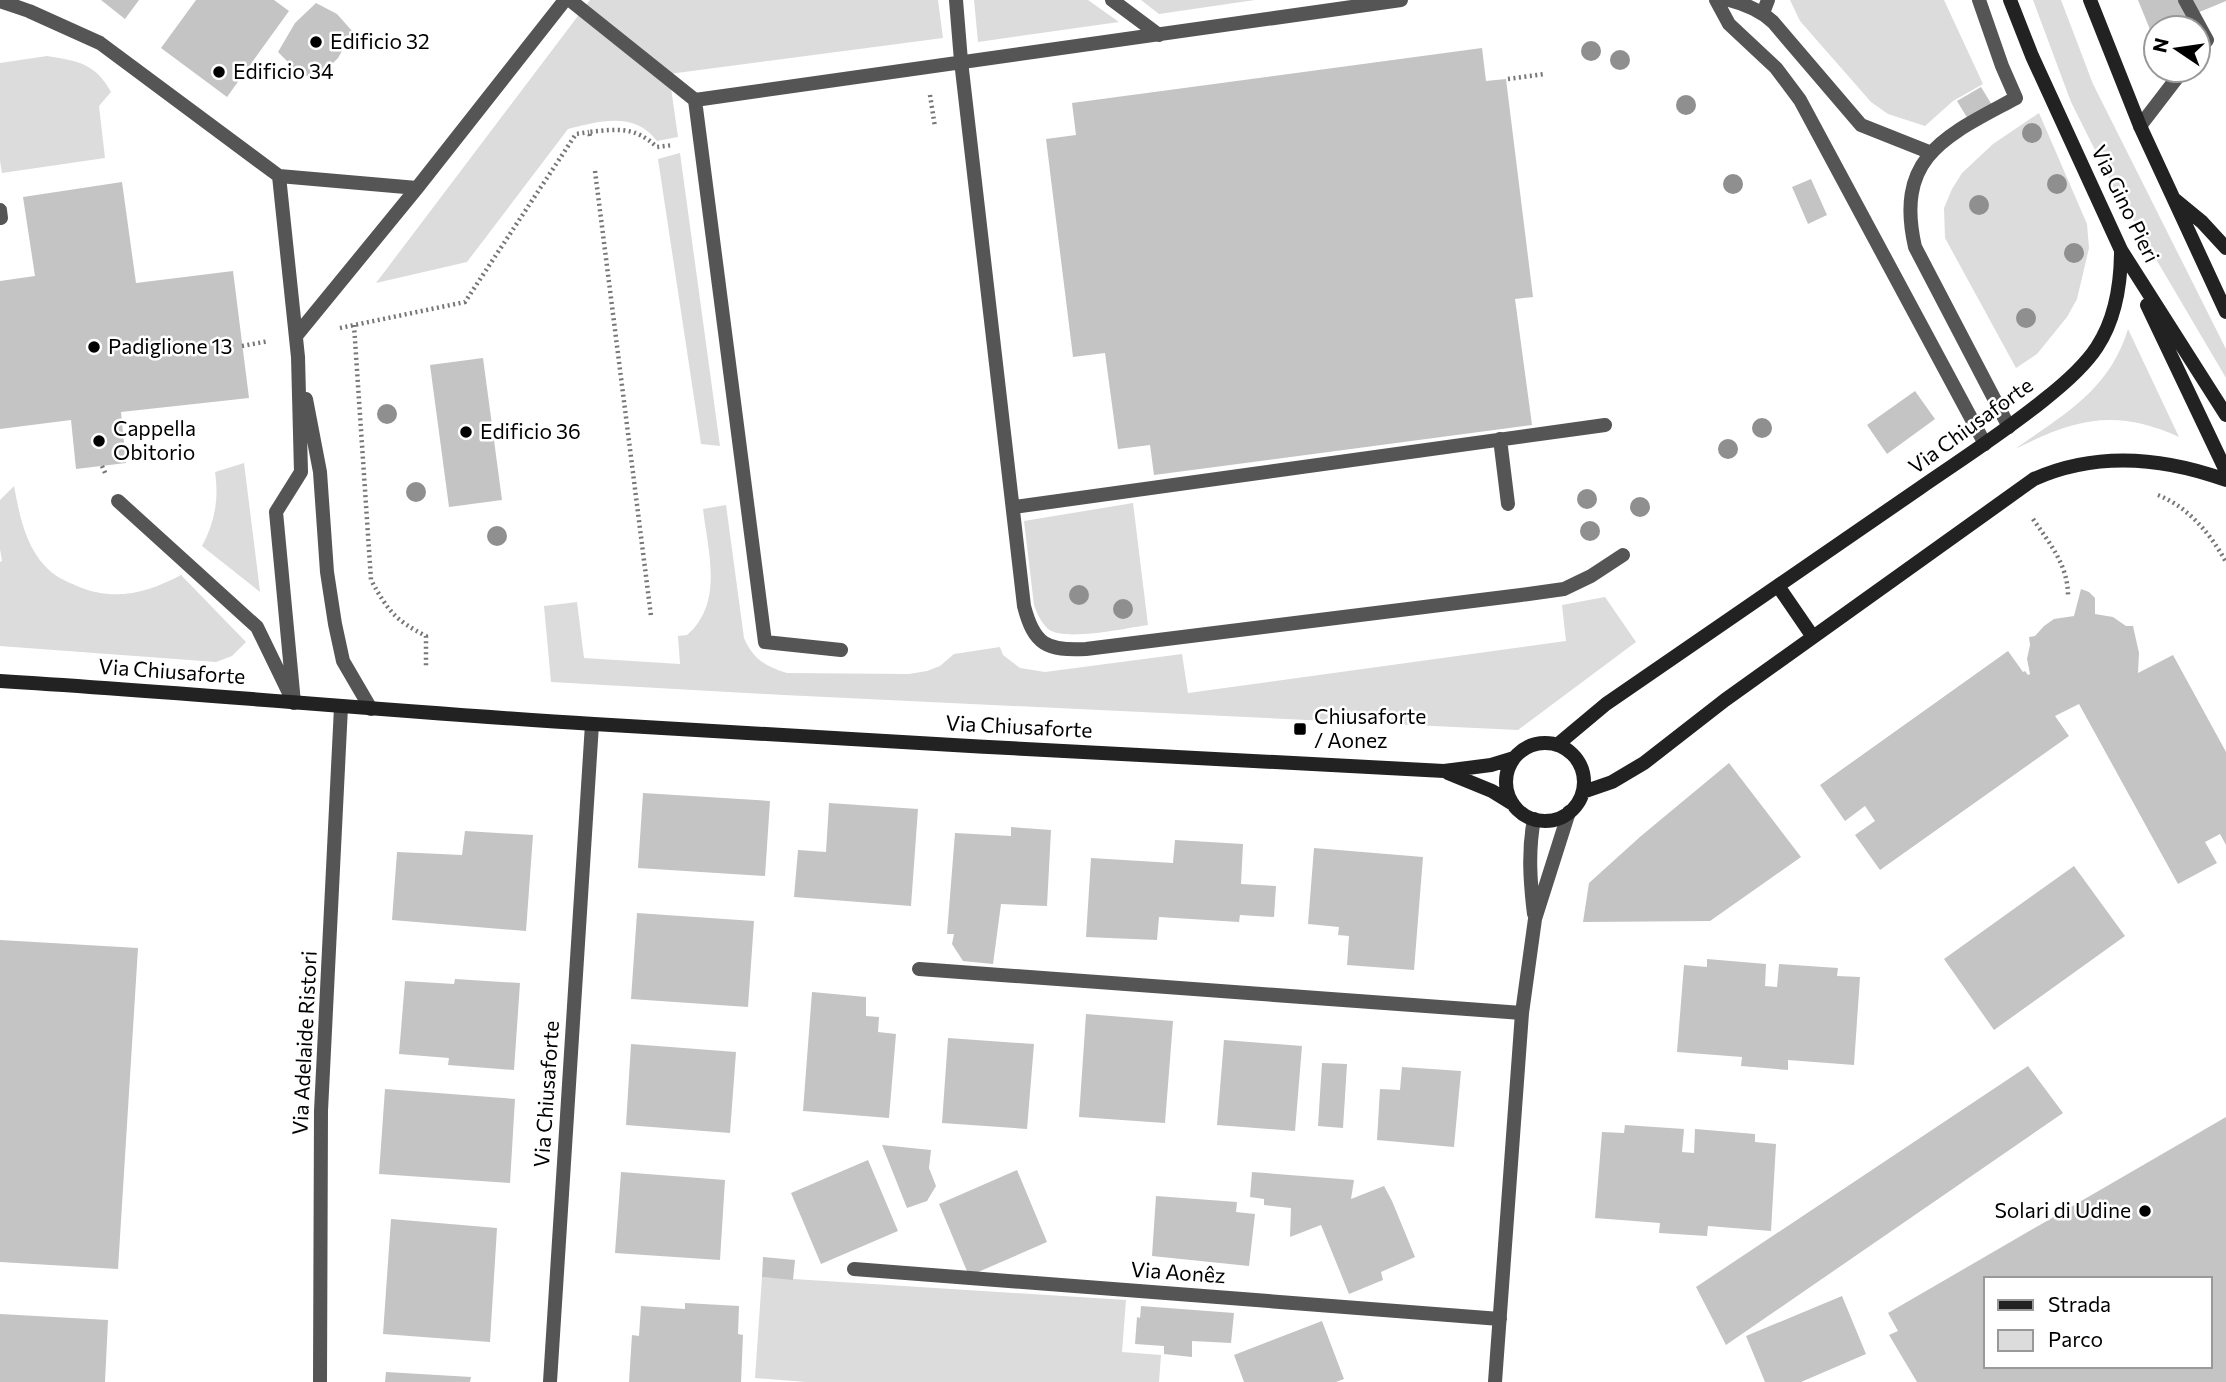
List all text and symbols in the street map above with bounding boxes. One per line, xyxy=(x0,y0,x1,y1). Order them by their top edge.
north arrow xyxy=(2142,14,2212,84)
place label: Edificio 32 xyxy=(330,28,430,53)
marker: Edificio 32 xyxy=(308,34,324,50)
text: N xyxy=(2147,36,2173,55)
place label: Edificio 34 xyxy=(233,58,334,83)
marker: Edificio 34 xyxy=(211,64,227,80)
street label: Via Gino Pieri xyxy=(2087,140,2166,266)
place label: Padiglione 13 xyxy=(108,333,232,358)
marker: Padiglione 13 xyxy=(86,339,102,355)
street label: Via Chiusaforte xyxy=(1903,371,2037,478)
place label: Cappella Obitorio xyxy=(113,415,196,464)
place label: Edificio 36 xyxy=(480,418,581,443)
marker: Edificio 36 xyxy=(458,424,474,440)
marker: Cappella Obitorio xyxy=(91,433,107,449)
street label: Via Chiusaforte xyxy=(98,653,246,688)
place label: Chiusaforte / Aonez xyxy=(1314,703,1426,752)
street label: Via Chiusaforte xyxy=(945,709,1093,742)
marker: Chiusaforte / Aonez xyxy=(1292,721,1308,737)
street label: Via Adelaide Ristori xyxy=(286,950,321,1136)
street label: Via Chiusaforte xyxy=(528,1020,563,1168)
place label: Solari di Udine xyxy=(1994,1197,2131,1222)
marker: Solari di Udine xyxy=(2137,1203,2153,1219)
street label: Via Aonêz xyxy=(1130,1256,1226,1287)
legend xyxy=(1984,1277,2212,1368)
text: Strada xyxy=(2048,1291,2111,1316)
text: Parco xyxy=(2048,1326,2103,1351)

